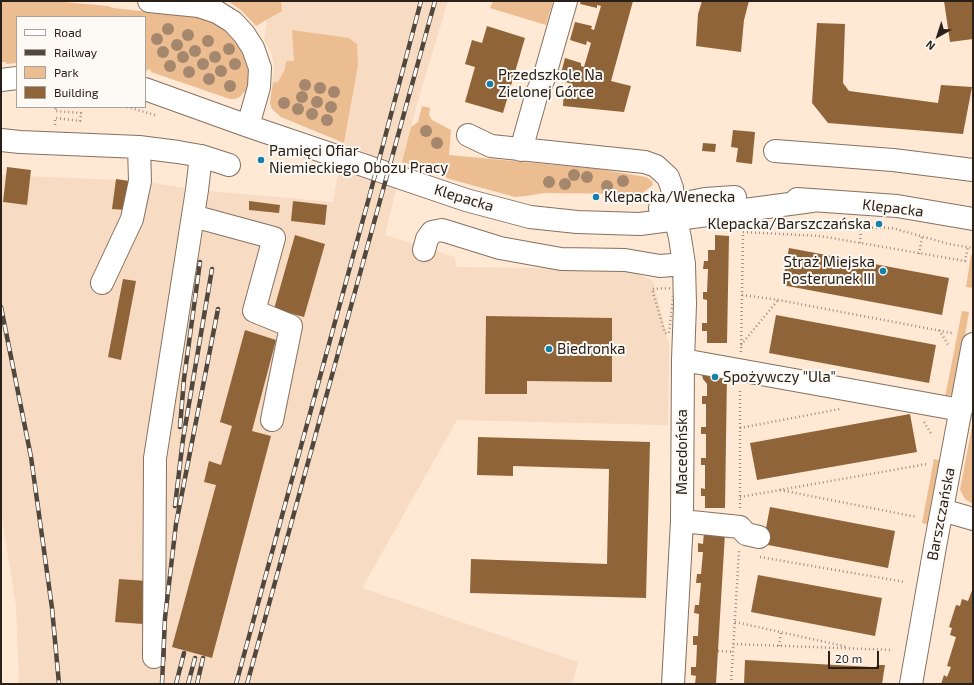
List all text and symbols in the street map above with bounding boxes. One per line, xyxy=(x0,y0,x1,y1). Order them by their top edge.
legend xyxy=(16,16,146,108)
north arrow xyxy=(918,16,958,56)
text: Road xyxy=(54,25,82,39)
text: N xyxy=(923,38,937,53)
text: Railway xyxy=(54,45,97,59)
text: Park xyxy=(54,65,79,79)
place label: Przedszkole Na Zielonej Górce xyxy=(498,66,603,101)
marker: Przedszkole Na Zielonej Górce xyxy=(485,79,495,89)
text: Building xyxy=(54,85,98,99)
place label: Pamięci Ofiar Niemieckiego Obozu Pracy xyxy=(269,142,448,177)
marker: Pamięci Ofiar Niemieckiego Obozu Pracy xyxy=(256,155,266,165)
street label: Klepacka xyxy=(432,180,496,216)
place label: Klepacka/Wenecka xyxy=(604,188,735,206)
marker: Klepacka/Wenecka xyxy=(591,192,601,202)
street label: Klepacka xyxy=(861,195,925,221)
place label: Klepacka/Barszczańska xyxy=(708,215,871,233)
marker: Klepacka/Barszczańska xyxy=(874,219,884,229)
place label: Straż Miejska Posterunek III xyxy=(782,253,875,288)
marker: Straż Miejska Posterunek III xyxy=(878,266,888,276)
place label: Biedronka xyxy=(557,340,626,358)
marker: Biedronka xyxy=(544,344,554,354)
place label: Spożywczy "Ula" xyxy=(723,368,836,386)
marker: Spożywczy "Ula" xyxy=(710,372,720,382)
street label: Macedońska xyxy=(673,409,691,495)
street label: Barszczańska xyxy=(923,466,959,562)
scale bar xyxy=(830,643,881,669)
text: 20 m xyxy=(835,651,862,665)

